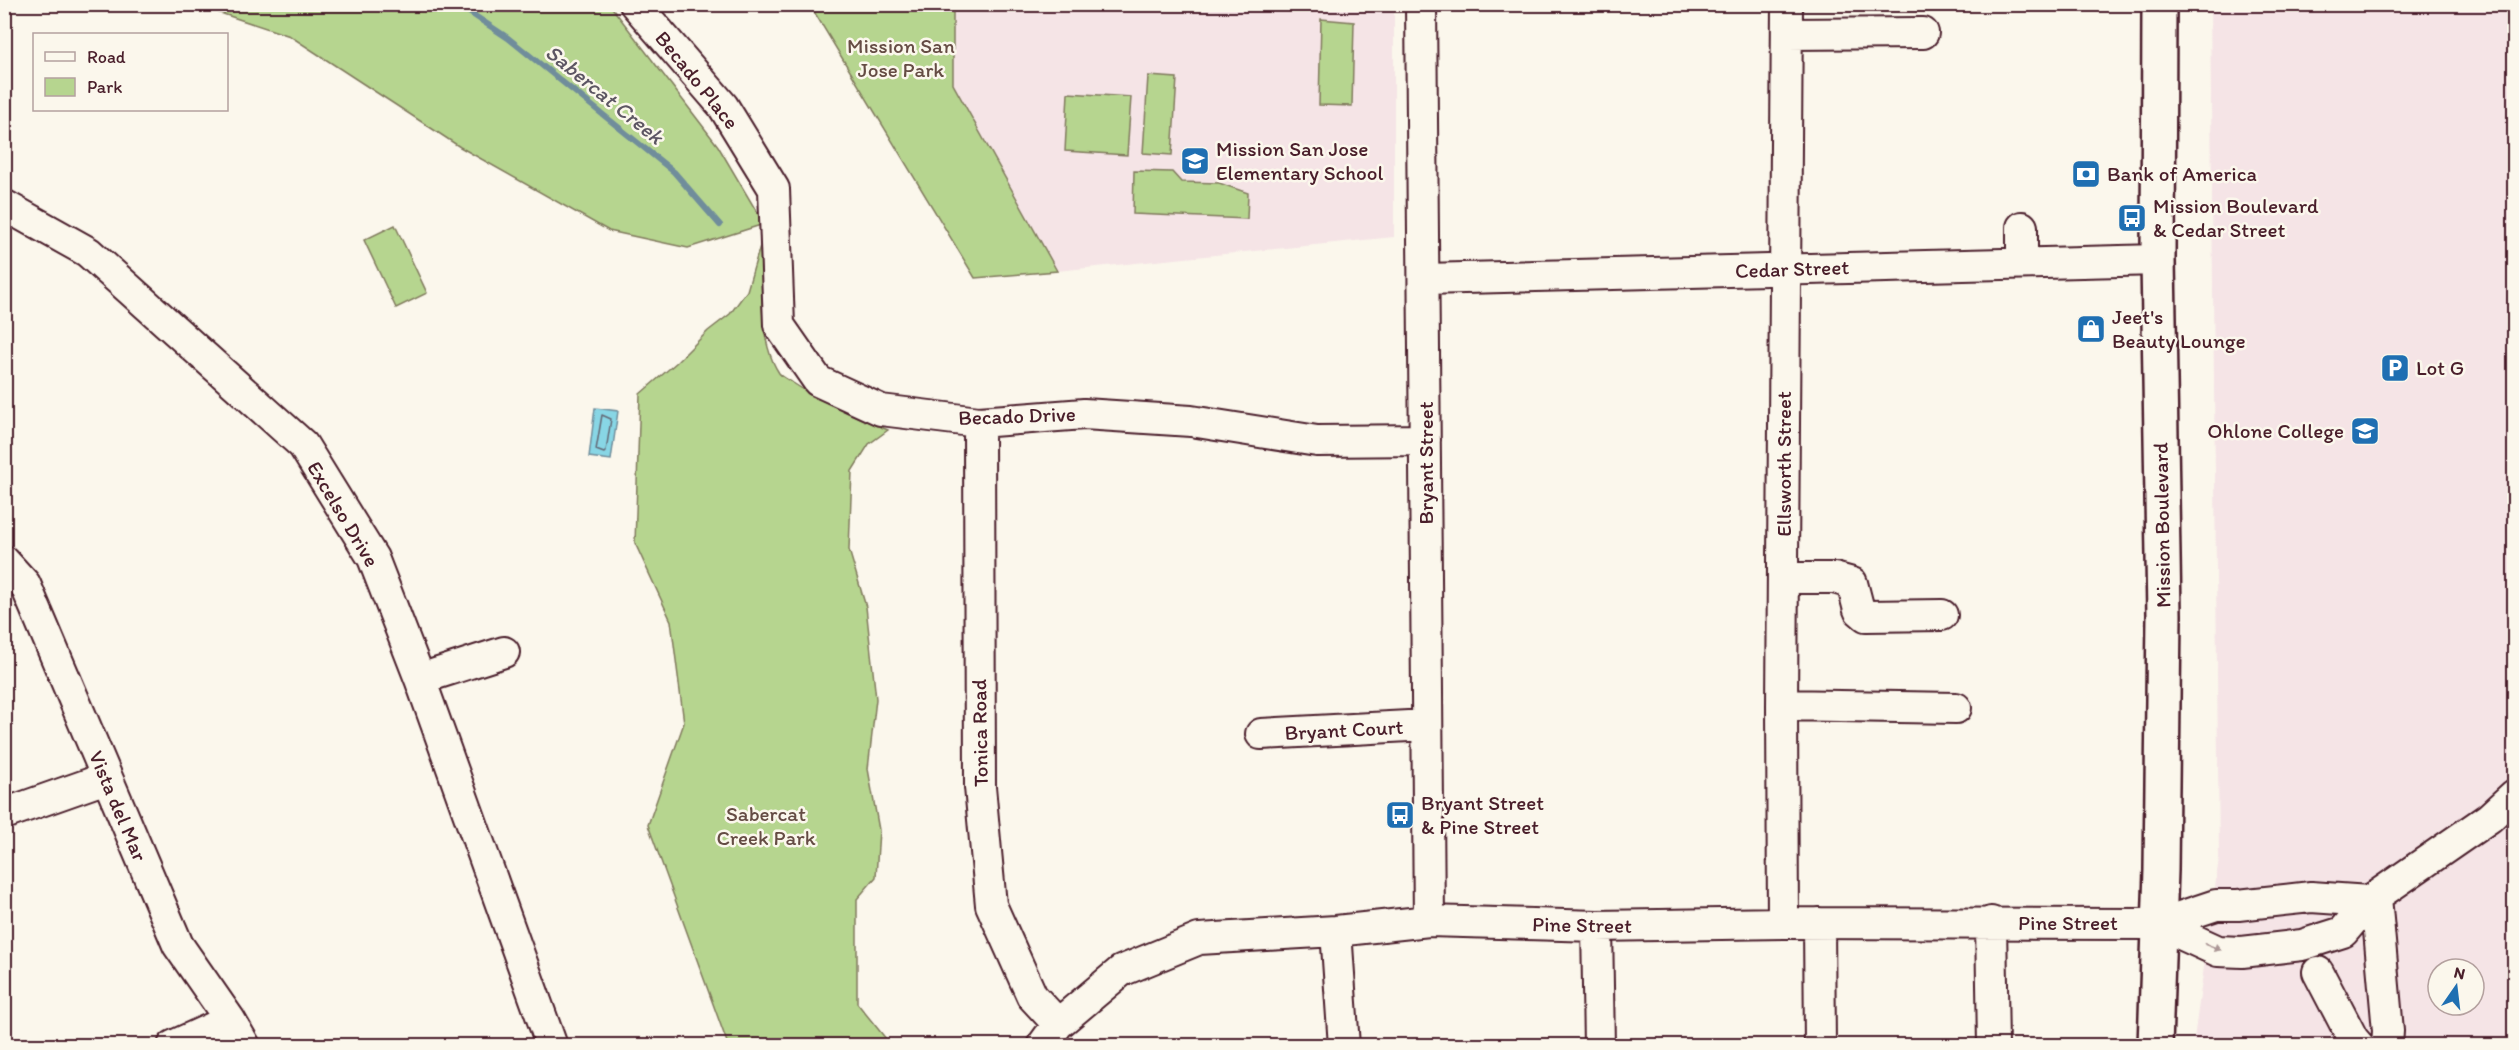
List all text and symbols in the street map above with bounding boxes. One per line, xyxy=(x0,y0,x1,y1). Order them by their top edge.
street label: Becado Place xyxy=(650,26,745,134)
legend xyxy=(33,33,228,111)
park label: Mission San Jose Park xyxy=(847,33,955,82)
water label: Sabercat Creek xyxy=(540,39,670,151)
text: Road xyxy=(87,46,126,68)
text: Park xyxy=(87,76,122,98)
place label: Mission San Jose Elementary School xyxy=(1216,136,1384,185)
school or university icon: Mission San Jose Elementary School xyxy=(1179,145,1211,177)
bank icon: Bank of America xyxy=(2070,158,2102,190)
place label: Bank of America xyxy=(2107,161,2257,186)
place label: Mission Boulevard & Cedar Street xyxy=(2153,193,2319,242)
bus stop icon: Mission Boulevard & Cedar Street xyxy=(2116,202,2148,234)
street label: Cedar Street xyxy=(1735,254,1850,283)
place label: Jeet's Beauty Lounge xyxy=(2112,304,2246,353)
shop icon: Jeet's Beauty Lounge xyxy=(2075,313,2107,345)
parking icon: Lot G xyxy=(2379,352,2411,384)
place label: Lot G xyxy=(2416,355,2464,380)
street label: Ellsworth Street xyxy=(1771,391,1796,537)
street label: Becado Drive xyxy=(958,401,1076,430)
street label: Bryant Street xyxy=(1413,401,1438,525)
school or university icon: Ohlone College xyxy=(2349,415,2381,447)
place label: Ohlone College xyxy=(2207,418,2344,443)
street label: Mission Boulevard xyxy=(2148,442,2175,608)
street label: Excelso Drive xyxy=(302,456,385,571)
street label: Tonica Road xyxy=(966,678,993,787)
street label: Bryant Court xyxy=(1284,714,1404,745)
street label: Vista del Mar xyxy=(84,747,153,865)
place label: Bryant Street & Pine Street xyxy=(1421,790,1544,839)
bus stop icon: Bryant Street & Pine Street xyxy=(1384,799,1416,831)
park label: Sabercat Creek Park xyxy=(716,801,816,850)
street label: Pine Street xyxy=(2018,910,2118,935)
street label: Pine Street xyxy=(1532,911,1632,938)
one-way arrow xyxy=(2204,943,2222,953)
north arrow xyxy=(2426,957,2486,1017)
text: N xyxy=(2452,962,2467,983)

